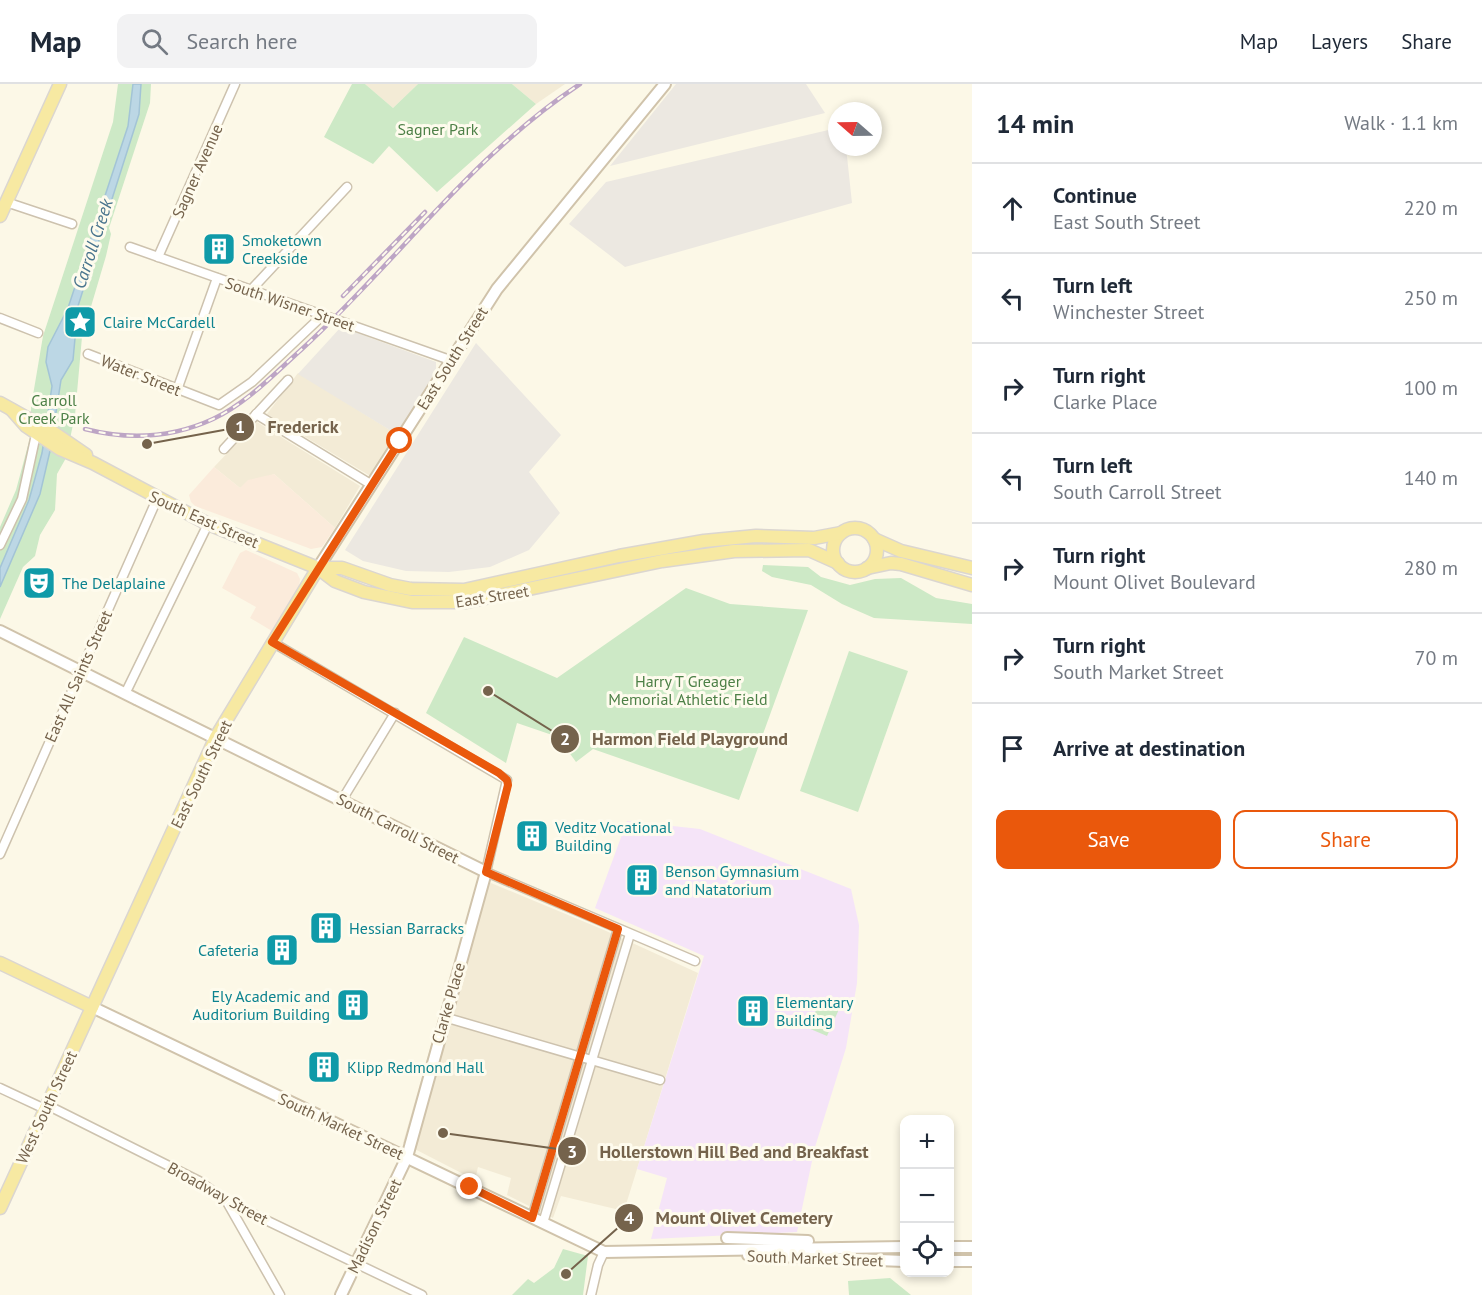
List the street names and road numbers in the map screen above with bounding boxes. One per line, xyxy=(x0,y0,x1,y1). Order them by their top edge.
street label: Sagner Avenue xyxy=(167,121,227,221)
street label: South Wisner Street xyxy=(223,272,358,336)
street label: East South Street xyxy=(412,302,492,413)
street label: Water Street xyxy=(98,350,184,400)
street label: South East Street xyxy=(146,486,262,552)
street label: East Street xyxy=(454,580,531,612)
street label: East All Saints Street xyxy=(40,606,116,745)
street label: East South Street xyxy=(166,716,236,831)
street label: South Carroll Street xyxy=(333,788,463,868)
street label: Clarke Place xyxy=(427,960,469,1046)
street label: West South Street xyxy=(11,1047,81,1167)
street label: South Market Street xyxy=(275,1088,408,1164)
street label: Broadway Street xyxy=(164,1157,272,1229)
street label: Madison Street xyxy=(343,1175,406,1277)
street label: South Market Street xyxy=(747,1246,884,1270)

